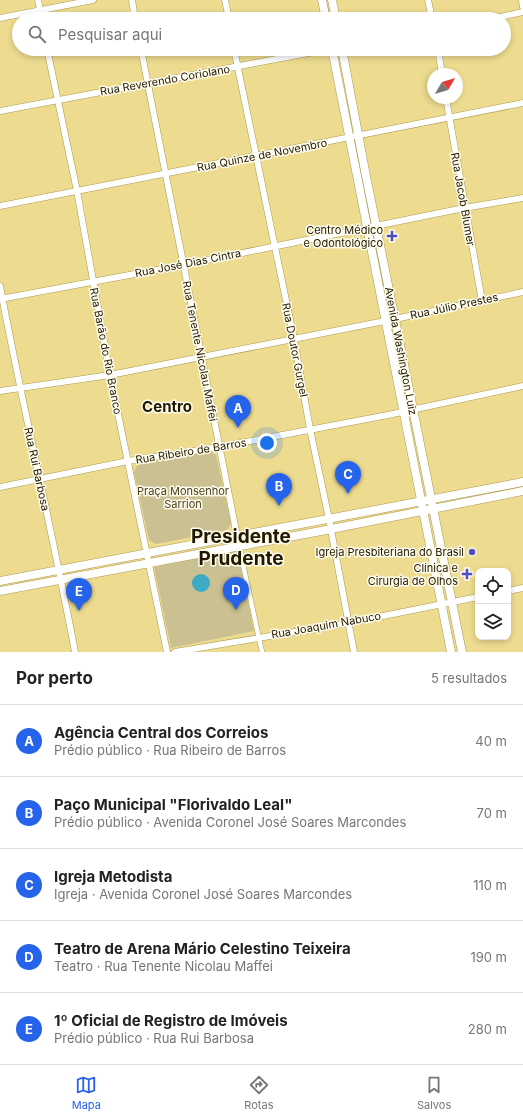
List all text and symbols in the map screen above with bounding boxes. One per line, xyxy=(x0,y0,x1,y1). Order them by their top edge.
search box xyxy=(12,12,511,56)
icon: search xyxy=(26,23,48,45)
text: Pesquisar aqui xyxy=(58,25,162,44)
street label: Rua Reverendo Coriolano xyxy=(99,62,231,98)
north arrow xyxy=(427,68,463,104)
street label: Rua Quinze de Novembro xyxy=(196,135,329,175)
street label: Rua Jacob Blumer xyxy=(448,151,478,247)
place label: Centro Médico e Odontológico xyxy=(304,223,383,250)
marker: Centro Médico e Odontológico xyxy=(386,230,398,242)
street label: Rua José Dias Cintra xyxy=(134,246,242,280)
street label: Rua Tenente Nicolau Maffei xyxy=(180,280,220,422)
street label: Rua Barão do Rio Branco xyxy=(87,286,125,416)
street label: Avenida Washington Luiz xyxy=(382,286,420,416)
street label: Rua Júlio Prestes xyxy=(409,290,499,322)
street label: Rua Doutor Gurgel xyxy=(279,302,311,398)
pin: A xyxy=(225,395,251,428)
district label: Centro xyxy=(142,397,192,416)
street label: Rua Rui Barbosa xyxy=(21,426,53,512)
your location xyxy=(257,433,277,453)
street label: Rua Ribeiro de Barros xyxy=(134,435,248,467)
pin: C xyxy=(335,461,361,494)
pin: B xyxy=(266,473,292,506)
park label: Praça Monsenhor Sarrion xyxy=(137,484,229,511)
district label: Presidente Prudente xyxy=(191,525,291,570)
place label: Igreja Presbiteriana do Brasil xyxy=(315,545,464,559)
marker: Igreja Presbiteriana do Brasil xyxy=(467,547,477,557)
place label: Clínica e Cirurgia de Olhos xyxy=(368,561,458,588)
marker: Clínica e Cirurgia de Olhos xyxy=(461,568,473,580)
map controls xyxy=(475,568,511,640)
button: locate xyxy=(475,568,511,604)
pin: D xyxy=(223,577,249,610)
pin: E xyxy=(66,578,92,611)
button: layers xyxy=(475,604,511,640)
street label: Rua Joaquim Nabuco xyxy=(270,608,382,642)
text: Por perto xyxy=(16,668,93,688)
text: 5 resultados xyxy=(431,670,507,686)
text: Agência Central dos Correios xyxy=(54,723,268,742)
text: A xyxy=(24,733,34,749)
text: 40 m xyxy=(475,733,507,749)
text: Prédio público · Rua Ribeiro de Barros xyxy=(54,742,286,758)
text: Paço Municipal "Florivaldo Leal" xyxy=(54,795,292,814)
text: B xyxy=(25,805,33,821)
text: 70 m xyxy=(477,805,507,821)
text: Prédio público · Avenida Coronel José Soares Marcondes xyxy=(54,814,406,830)
text: Igreja Metodista xyxy=(54,867,172,886)
text: C xyxy=(24,877,34,893)
text: 110 m xyxy=(473,877,507,893)
text: Igreja · Avenida Coronel José Soares Marcondes xyxy=(54,886,352,902)
text: Teatro de Arena Mário Celestino Teixeira xyxy=(54,939,351,958)
text: D xyxy=(24,949,34,965)
text: 190 m xyxy=(470,949,507,965)
text: Teatro · Rua Tenente Nicolau Maffei xyxy=(54,958,273,974)
text: 1º Oficial de Registro de Imóveis xyxy=(54,1011,288,1030)
text: E xyxy=(25,1021,33,1037)
text: 280 m xyxy=(468,1021,507,1037)
text: Prédio público · Rua Rui Barbosa xyxy=(54,1030,254,1046)
tab: Mapa xyxy=(72,1074,101,1112)
tab: Rotas xyxy=(244,1074,273,1112)
tab: Salvos xyxy=(417,1074,451,1112)

